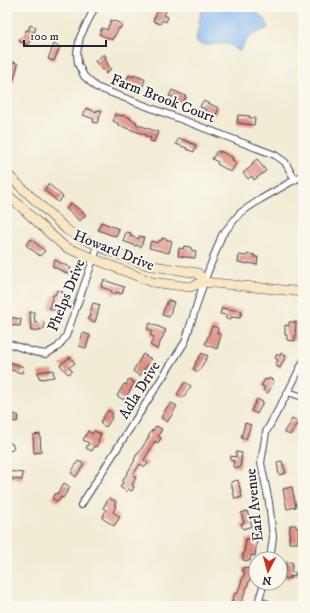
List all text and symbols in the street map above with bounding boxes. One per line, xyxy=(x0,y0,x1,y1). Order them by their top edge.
scale bar xyxy=(24,22,106,48)
text: 100 m xyxy=(30,29,59,44)
street label: Farm Brook Court xyxy=(108,70,218,127)
street label: Howard Drive xyxy=(71,226,157,275)
street label: Phelps Drive xyxy=(43,256,90,334)
street label: Adla Drive xyxy=(114,358,165,423)
street label: Earl Avenue xyxy=(241,467,268,542)
north arrow xyxy=(248,551,288,591)
text: N xyxy=(262,573,272,587)

